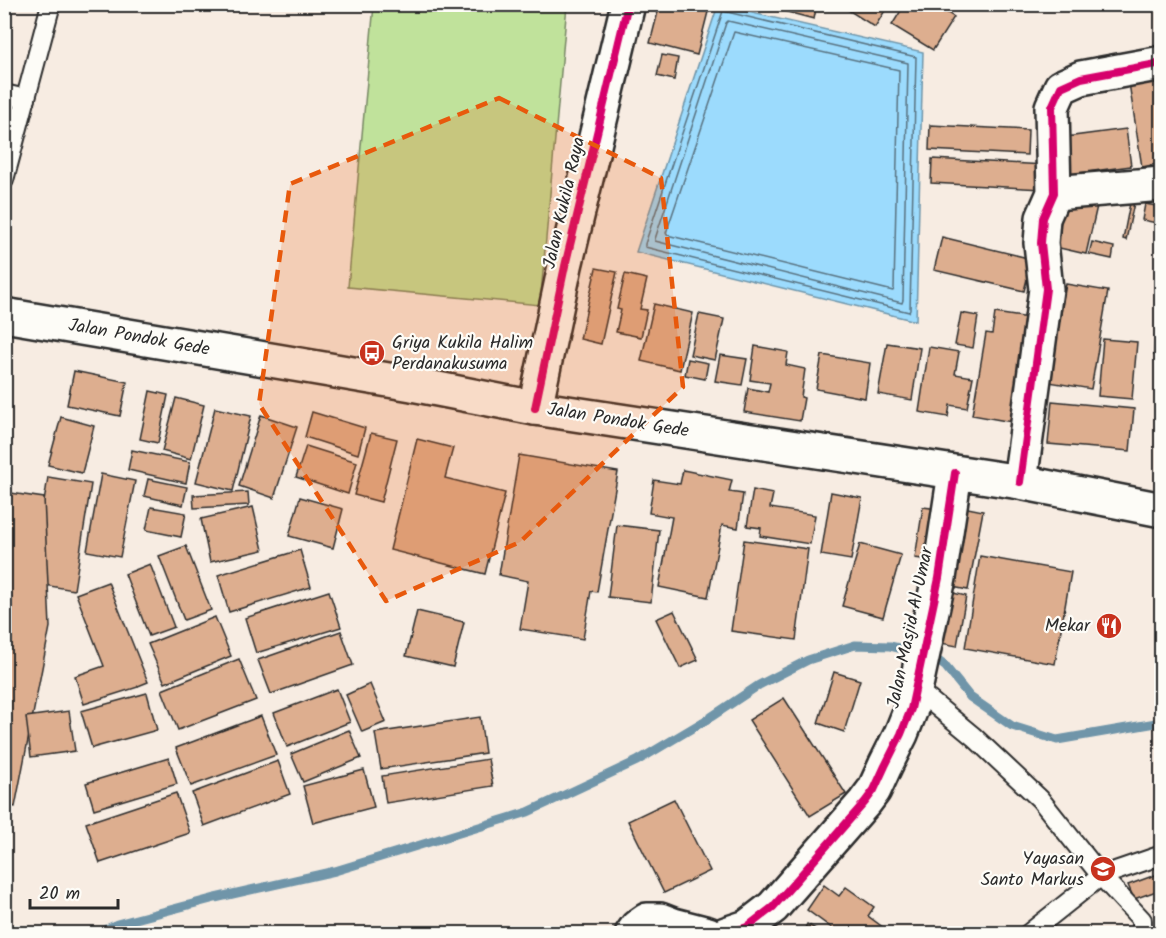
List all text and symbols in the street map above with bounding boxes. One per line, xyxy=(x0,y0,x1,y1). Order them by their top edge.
street label: Jalan Kukila Raya xyxy=(536,134,594,272)
street label: Jalan Pondok Gede xyxy=(66,311,212,365)
place label: Griya Kukila Halim Perdanakusuma xyxy=(392,329,533,379)
bus stop icon: Griya Kukila Halim Perdanakusuma xyxy=(357,338,387,368)
street label: Jalan Pondok Gede xyxy=(545,395,691,447)
street label: Jalan Masjid Al Umar xyxy=(880,544,942,711)
restaurant icon: Mekar xyxy=(1094,611,1124,641)
place label: Mekar xyxy=(1045,612,1091,641)
place label: Yayasan Santo Markus xyxy=(981,845,1084,895)
school or university icon: Yayasan Santo Markus xyxy=(1088,854,1118,884)
scale bar xyxy=(30,872,118,910)
text: 20 m xyxy=(39,880,80,909)

